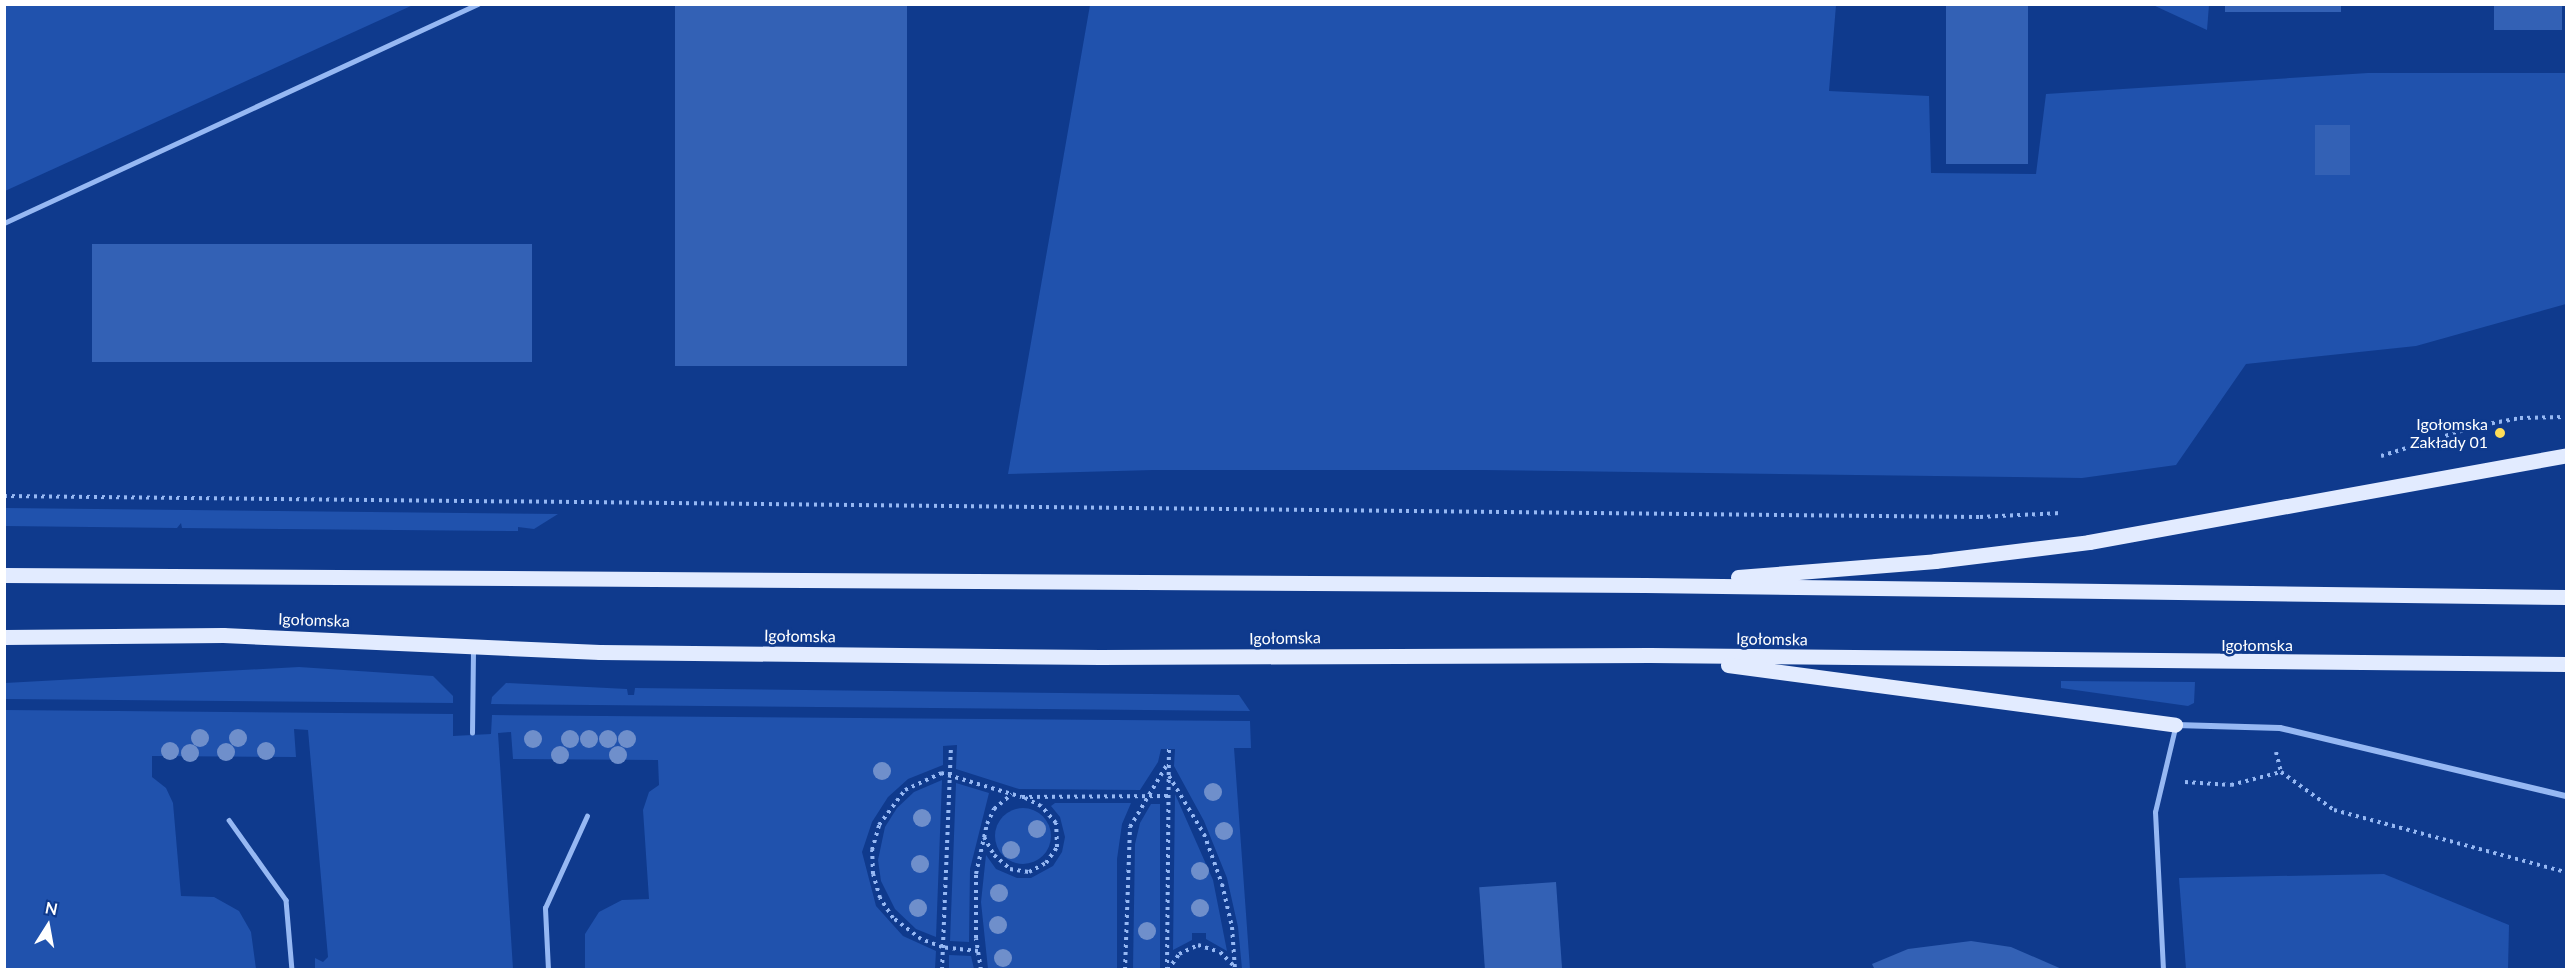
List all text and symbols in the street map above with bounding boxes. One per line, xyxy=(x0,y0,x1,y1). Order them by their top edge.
place label: Igołomska Zakłady 01 xyxy=(2410,414,2488,452)
marker: Igołomska Zakłady 01 xyxy=(2493,426,2507,440)
street label: Igołomska xyxy=(278,609,350,631)
street label: Igołomska xyxy=(764,626,836,646)
street label: Igołomska xyxy=(1249,628,1321,648)
street label: Igołomska xyxy=(1736,629,1808,649)
street label: Igołomska xyxy=(2221,635,2293,655)
north arrow xyxy=(18,896,78,956)
text: N xyxy=(44,897,59,918)

